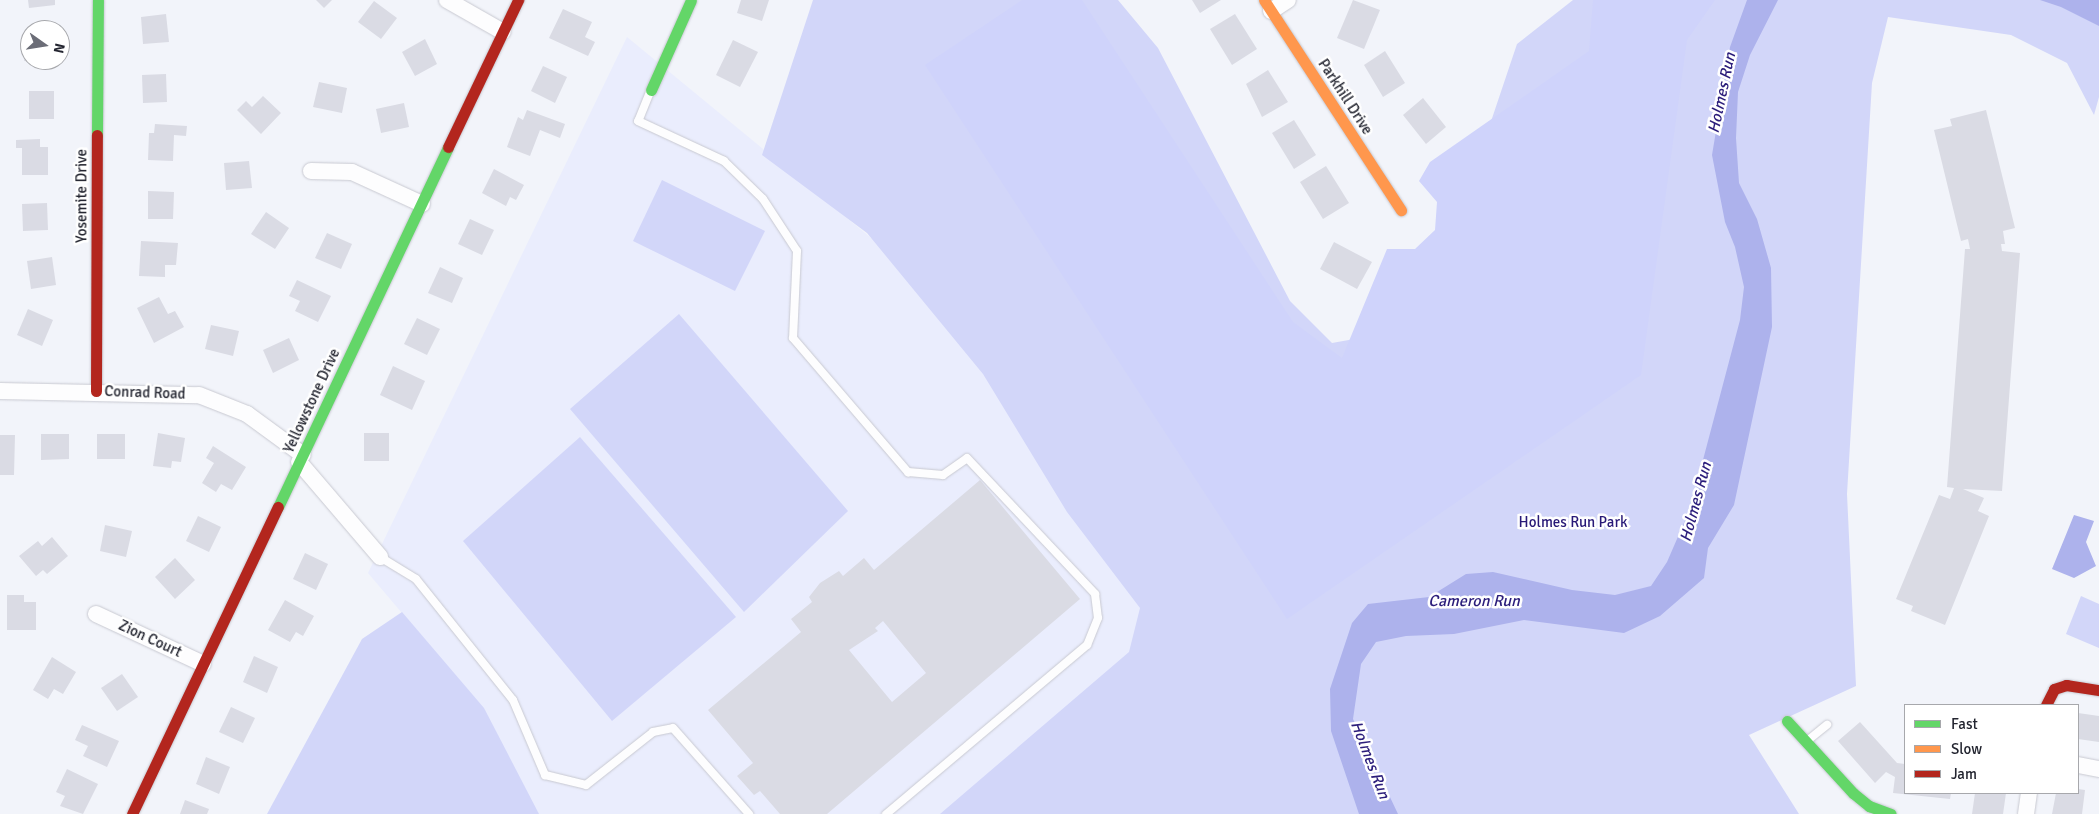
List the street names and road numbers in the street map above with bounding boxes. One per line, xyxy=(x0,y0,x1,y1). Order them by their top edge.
street label: Parkhill Drive xyxy=(1314,56,1376,138)
street label: Yosemite Drive xyxy=(73,149,91,243)
street label: Yellowstone Drive xyxy=(280,346,344,456)
street label: Conrad Road xyxy=(104,383,186,403)
street label: Zion Court xyxy=(115,617,185,661)

